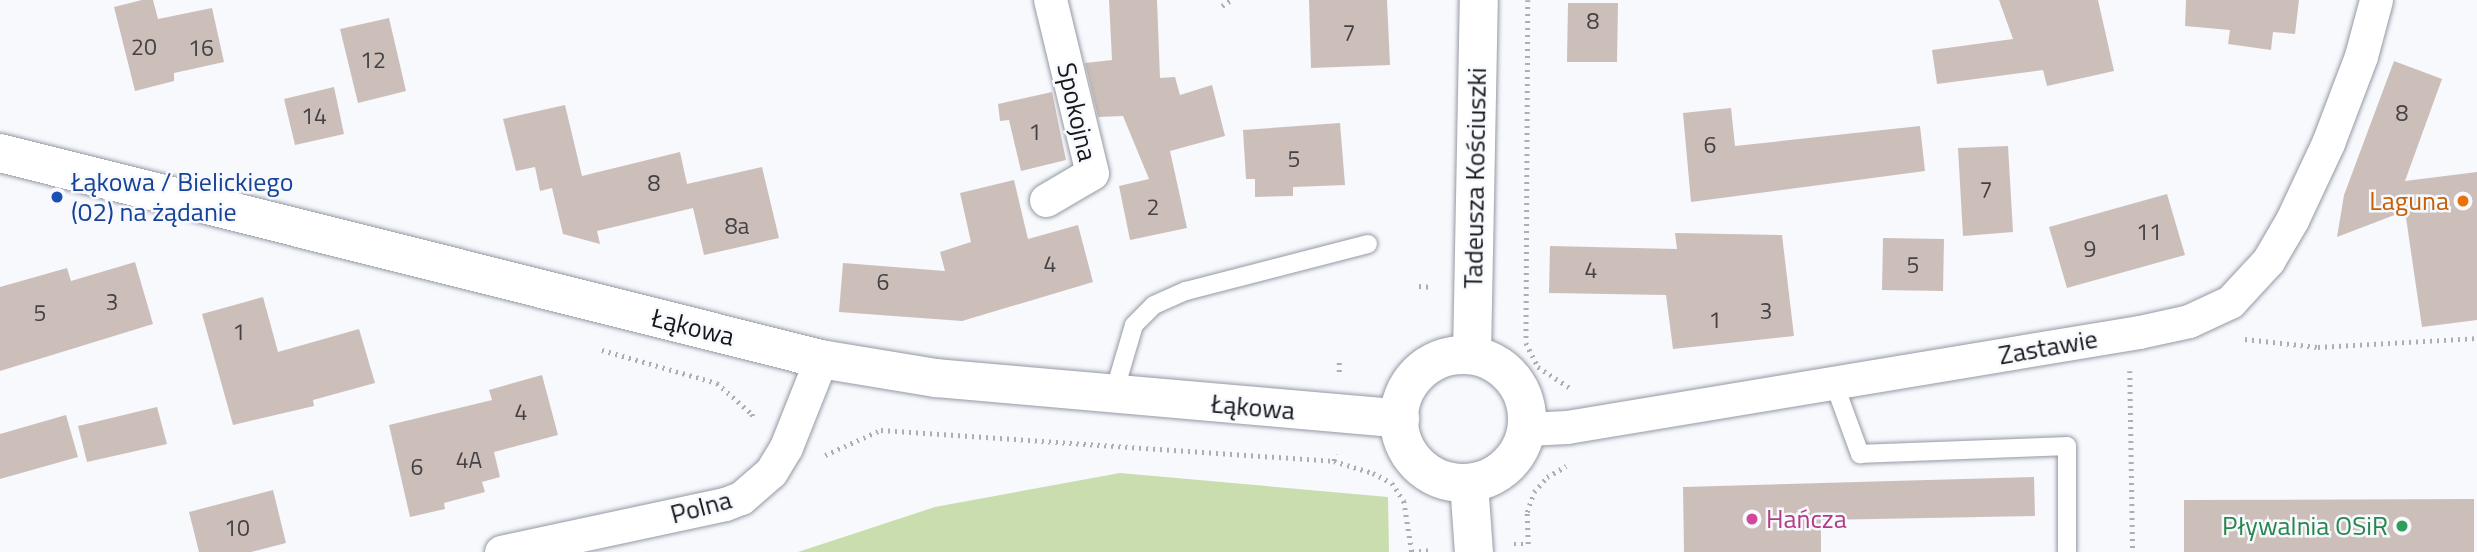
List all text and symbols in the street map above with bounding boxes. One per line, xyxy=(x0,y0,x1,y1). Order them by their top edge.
house number: 8 xyxy=(1587,7,1599,35)
house number: 7 xyxy=(1343,19,1355,47)
house number: 20 xyxy=(131,33,157,61)
house number: 16 xyxy=(188,34,214,62)
house number: 12 xyxy=(360,46,386,74)
street label: Spokojna xyxy=(1051,60,1103,164)
street label: Tadeusza Kościuszki xyxy=(1457,67,1493,289)
house number: 8 xyxy=(2396,99,2408,127)
house number: 14 xyxy=(301,102,327,130)
house number: 1 xyxy=(1029,118,1041,146)
house number: 6 xyxy=(1704,131,1716,159)
house number: 5 xyxy=(1288,145,1300,173)
place label: Łąkowa / Bielickiego (02) na żądanie xyxy=(71,166,293,228)
house number: 8 xyxy=(648,169,660,197)
house number: 7 xyxy=(1980,176,1992,204)
place label: Laguna xyxy=(2369,185,2449,217)
marker: Łąkowa / Bielickiego (02) na żądanie xyxy=(49,189,65,205)
house number: 2 xyxy=(1147,193,1159,221)
marker: Laguna xyxy=(2455,193,2471,209)
house number: 8a xyxy=(725,212,749,240)
house number: 11 xyxy=(2136,218,2162,246)
house number: 9 xyxy=(2084,235,2096,263)
house number: 4 xyxy=(1044,250,1056,278)
house number: 5 xyxy=(1907,251,1919,279)
house number: 4 xyxy=(1585,256,1597,284)
house number: 6 xyxy=(877,268,889,296)
house number: 3 xyxy=(106,288,118,316)
house number: 3 xyxy=(1760,297,1772,325)
house number: 5 xyxy=(34,299,46,327)
street label: Łąkowa xyxy=(648,302,738,352)
house number: 1 xyxy=(1709,306,1721,334)
house number: 1 xyxy=(233,318,245,346)
street label: Zastawie xyxy=(1996,323,2100,371)
street label: Łąkowa xyxy=(1210,388,1296,426)
house number: 4 xyxy=(515,398,527,426)
house number: 4A xyxy=(456,446,482,474)
house number: 6 xyxy=(411,453,423,481)
street label: Polna xyxy=(667,484,735,530)
place label: Hańcza xyxy=(1766,503,1847,535)
place label: Pływalnia OSiR xyxy=(2222,510,2388,542)
marker: Hańcza xyxy=(1744,511,1760,527)
house number: 10 xyxy=(224,514,250,542)
marker: Pływalnia OSiR xyxy=(2394,518,2410,534)

